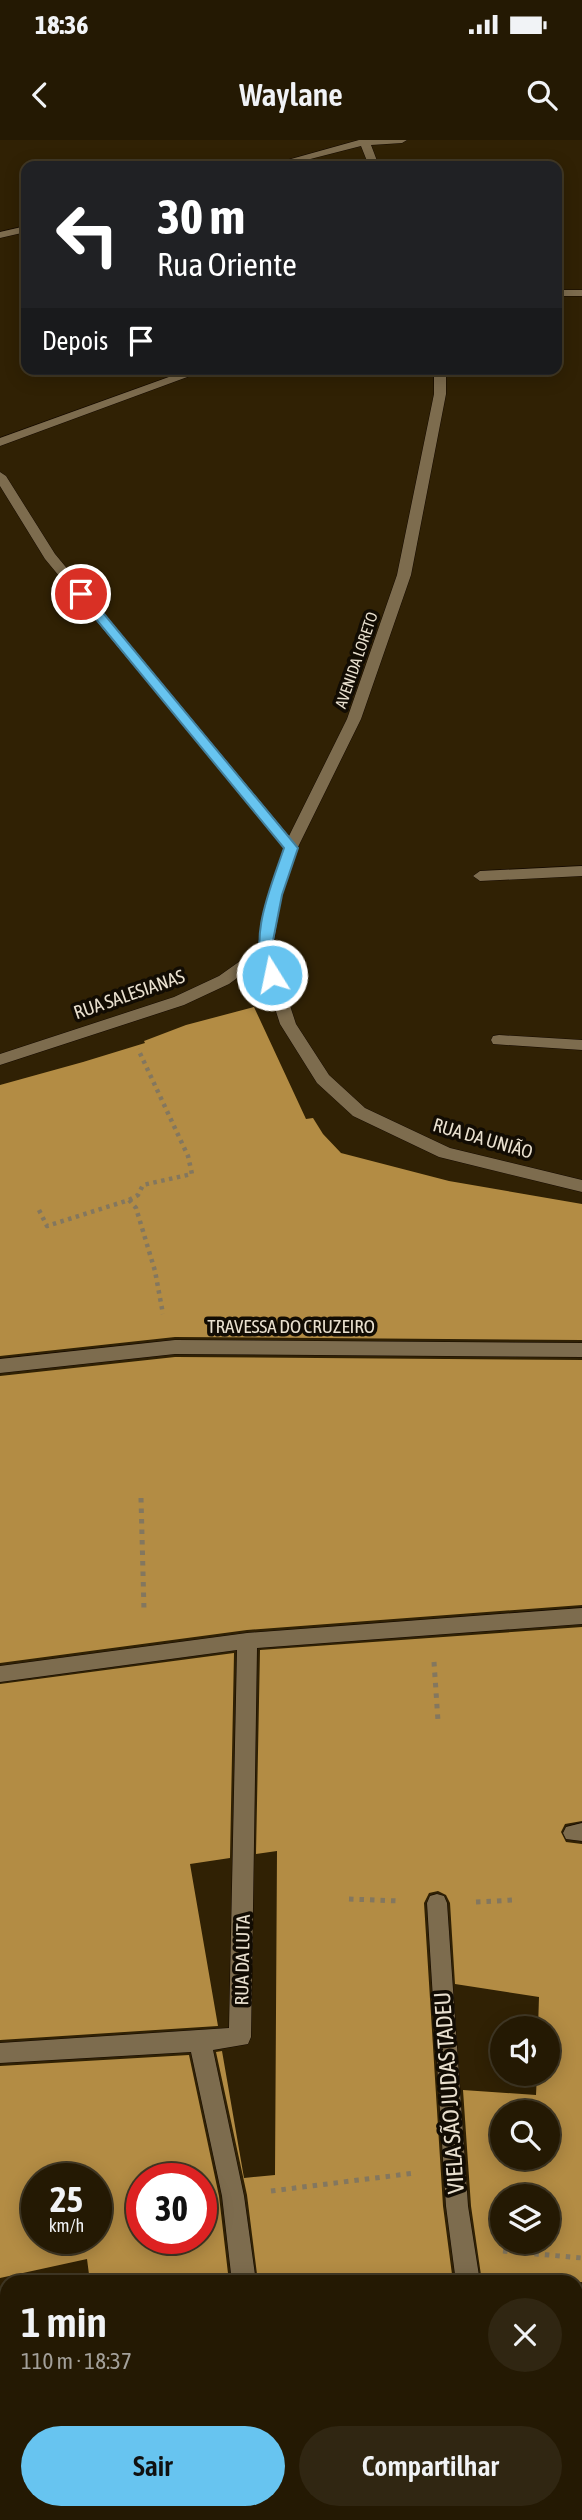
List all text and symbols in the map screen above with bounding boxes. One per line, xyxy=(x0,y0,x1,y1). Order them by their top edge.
text: 18:36 xyxy=(35,10,89,40)
icon: back xyxy=(21,76,59,114)
text: Waylane xyxy=(239,76,343,113)
icon: search xyxy=(523,76,561,114)
text: 30 m xyxy=(157,188,245,244)
icon: left xyxy=(42,189,133,280)
text: Rua Oriente xyxy=(157,246,297,283)
icon: arrive xyxy=(122,322,160,360)
text: Depois xyxy=(42,326,108,356)
pin xyxy=(51,564,111,624)
icon: arrive xyxy=(62,575,100,613)
street label: AVENIDA LORETO xyxy=(331,609,381,711)
position arrow xyxy=(235,938,309,1012)
street label: RUA SALESIANAS xyxy=(71,965,187,1023)
street label: RUA DA UNIÃO xyxy=(431,1113,535,1163)
street label: TRAVESSA DO CRUZEIRO xyxy=(207,1315,375,1337)
street label: RUA DA LUTA xyxy=(230,1914,254,2006)
street label: VIELA SÃO JUDAS TADEU xyxy=(429,1991,469,2195)
map controls xyxy=(490,2016,560,2254)
button: sound xyxy=(490,2016,560,2086)
button: search xyxy=(490,2100,560,2170)
speed limit sign: 30 xyxy=(126,2163,217,2254)
text: 25 xyxy=(50,2179,83,2219)
button: layers xyxy=(490,2184,560,2254)
text: km/h xyxy=(49,2215,84,2236)
text: 1 min xyxy=(21,2298,107,2346)
button: close xyxy=(488,2298,562,2372)
text: 110 m · 18:37 xyxy=(21,2348,132,2374)
button: Sair xyxy=(21,2426,285,2506)
button: Compartilhar xyxy=(299,2426,562,2506)

